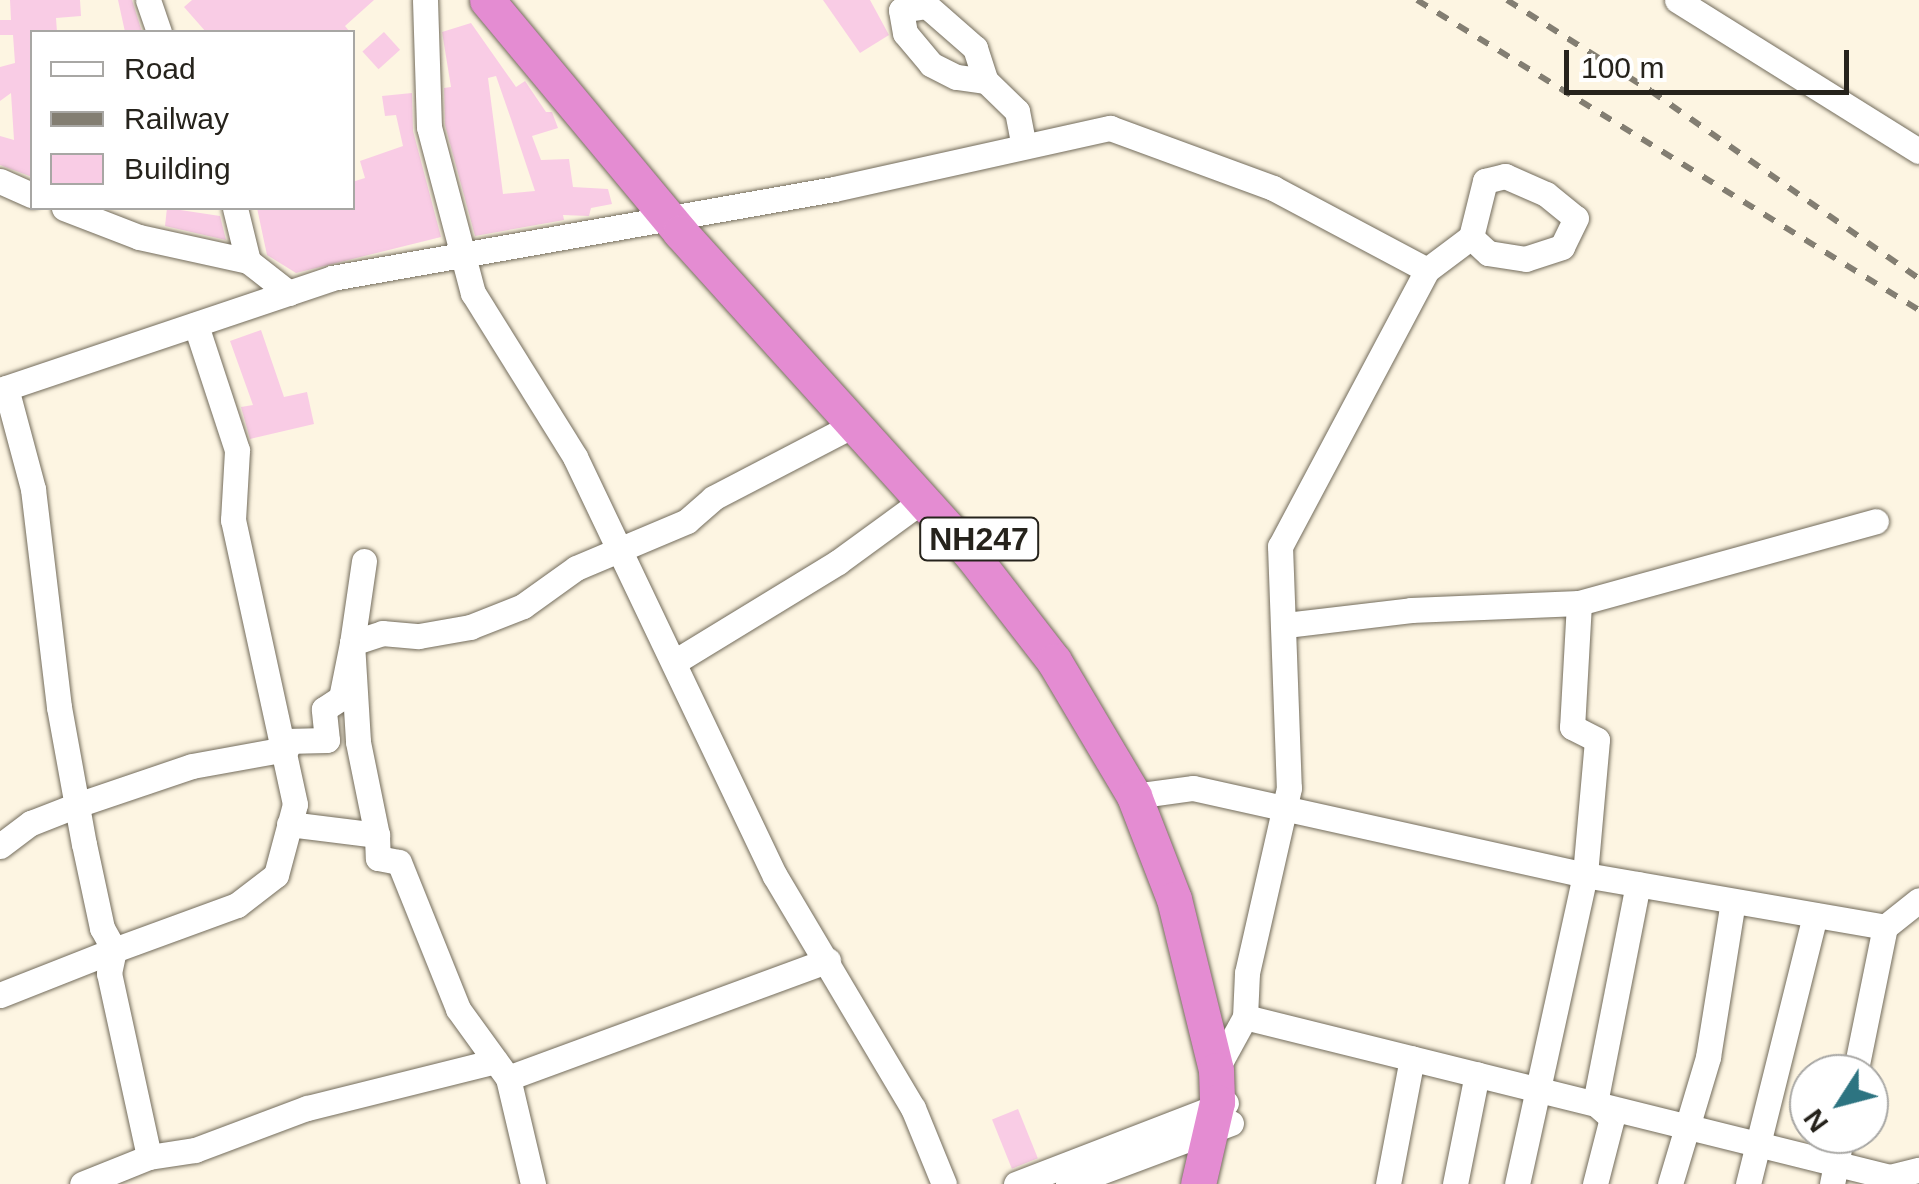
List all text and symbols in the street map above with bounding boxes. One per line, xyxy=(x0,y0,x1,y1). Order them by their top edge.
legend xyxy=(30,30,355,210)
scale bar xyxy=(1569,30,1854,92)
text: 100 m xyxy=(1581,51,1664,84)
text: Road xyxy=(124,52,196,85)
text: Railway xyxy=(124,102,229,135)
text: Building xyxy=(124,152,231,185)
road number: NH247 xyxy=(919,512,1039,566)
north arrow xyxy=(1789,1054,1889,1154)
text: N xyxy=(1797,1103,1834,1138)

